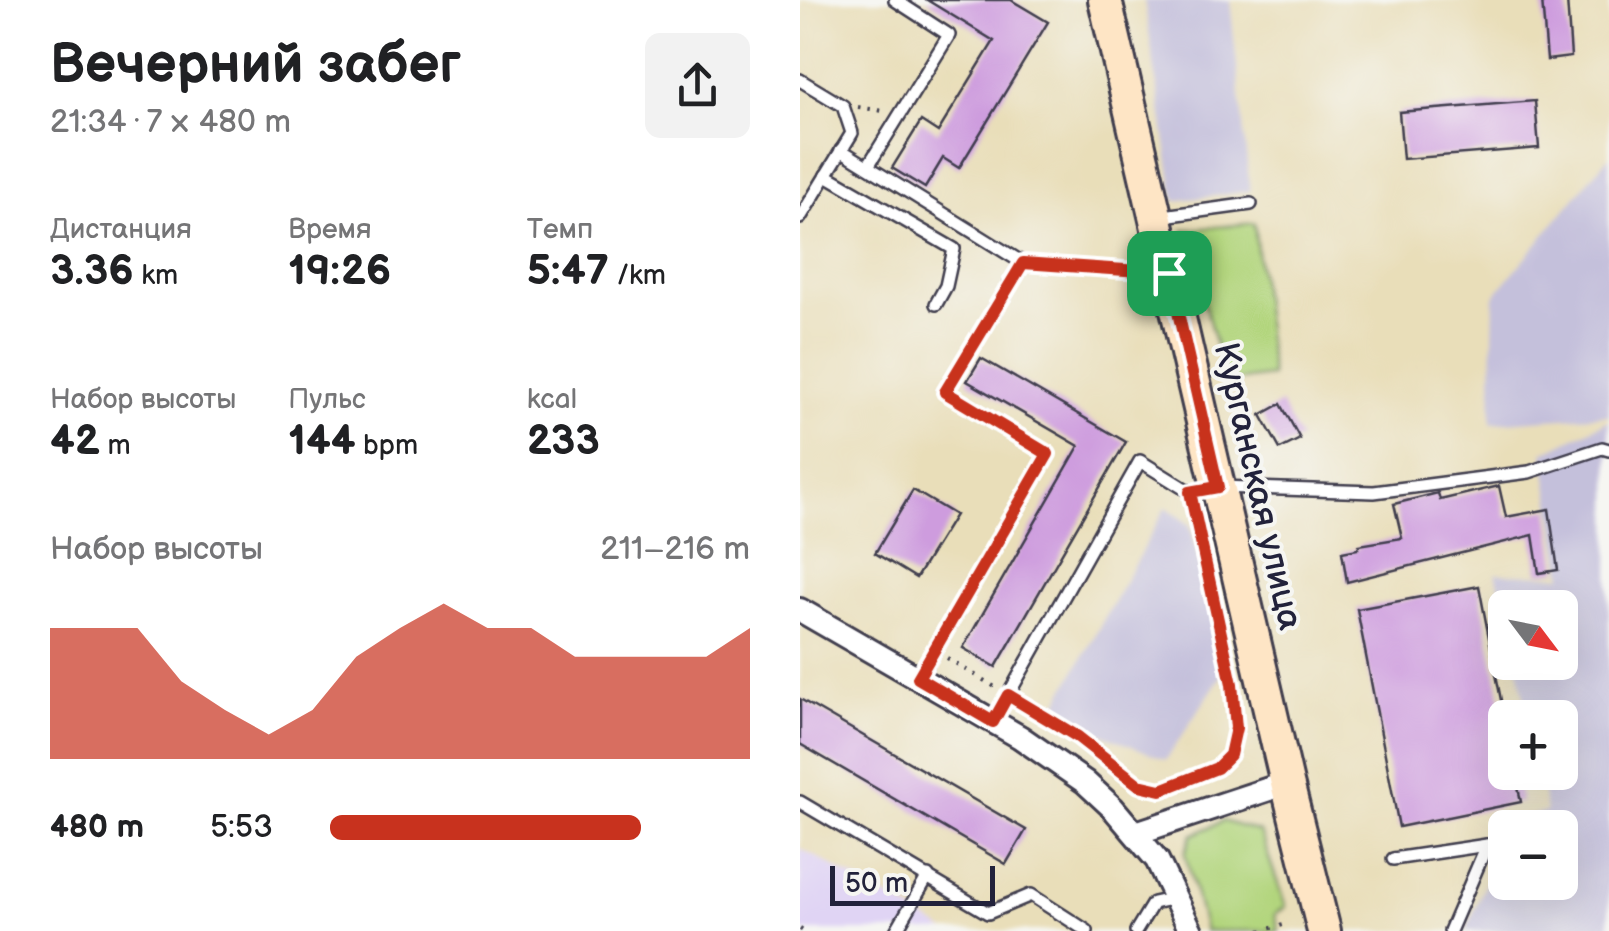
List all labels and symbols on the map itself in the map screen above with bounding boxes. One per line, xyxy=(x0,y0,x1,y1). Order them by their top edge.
pin xyxy=(1127,231,1212,316)
street label: Курганская улица xyxy=(1204,339,1312,634)
north arrow xyxy=(1488,590,1578,680)
scale bar xyxy=(830,861,995,906)

